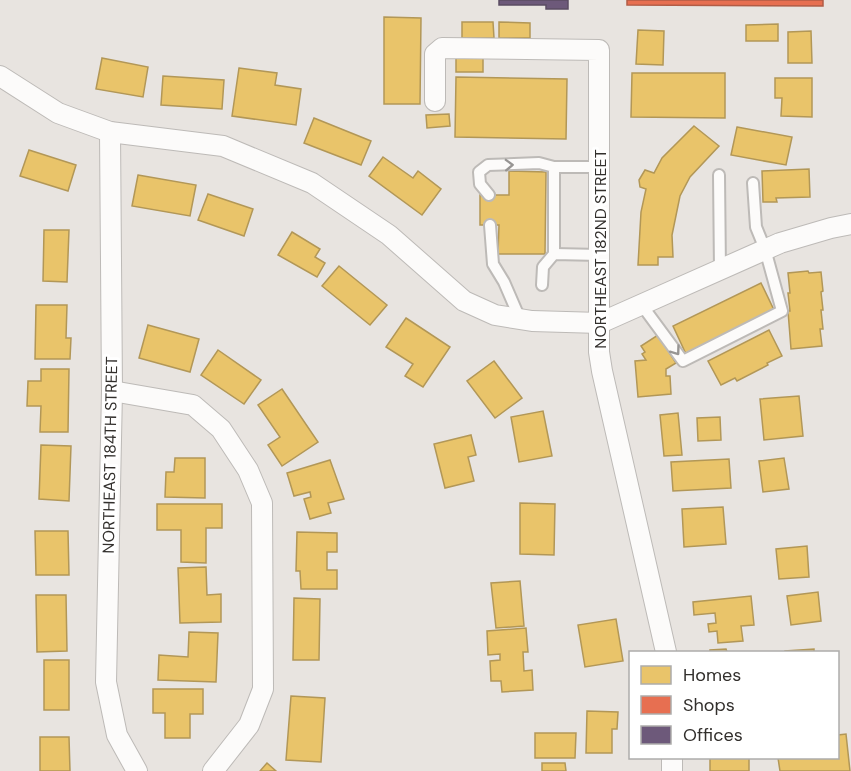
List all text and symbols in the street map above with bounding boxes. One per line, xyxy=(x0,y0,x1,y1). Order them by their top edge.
street label: NORTHEAST 182ND STREET xyxy=(590,149,611,349)
one-way arrow xyxy=(504,158,513,171)
one-way arrow xyxy=(669,345,680,356)
street label: NORTHEAST 184TH STREET xyxy=(98,356,122,554)
legend xyxy=(629,651,839,759)
text: Homes xyxy=(683,663,741,687)
text: Shops xyxy=(683,693,735,717)
text: Offices xyxy=(683,723,743,747)

